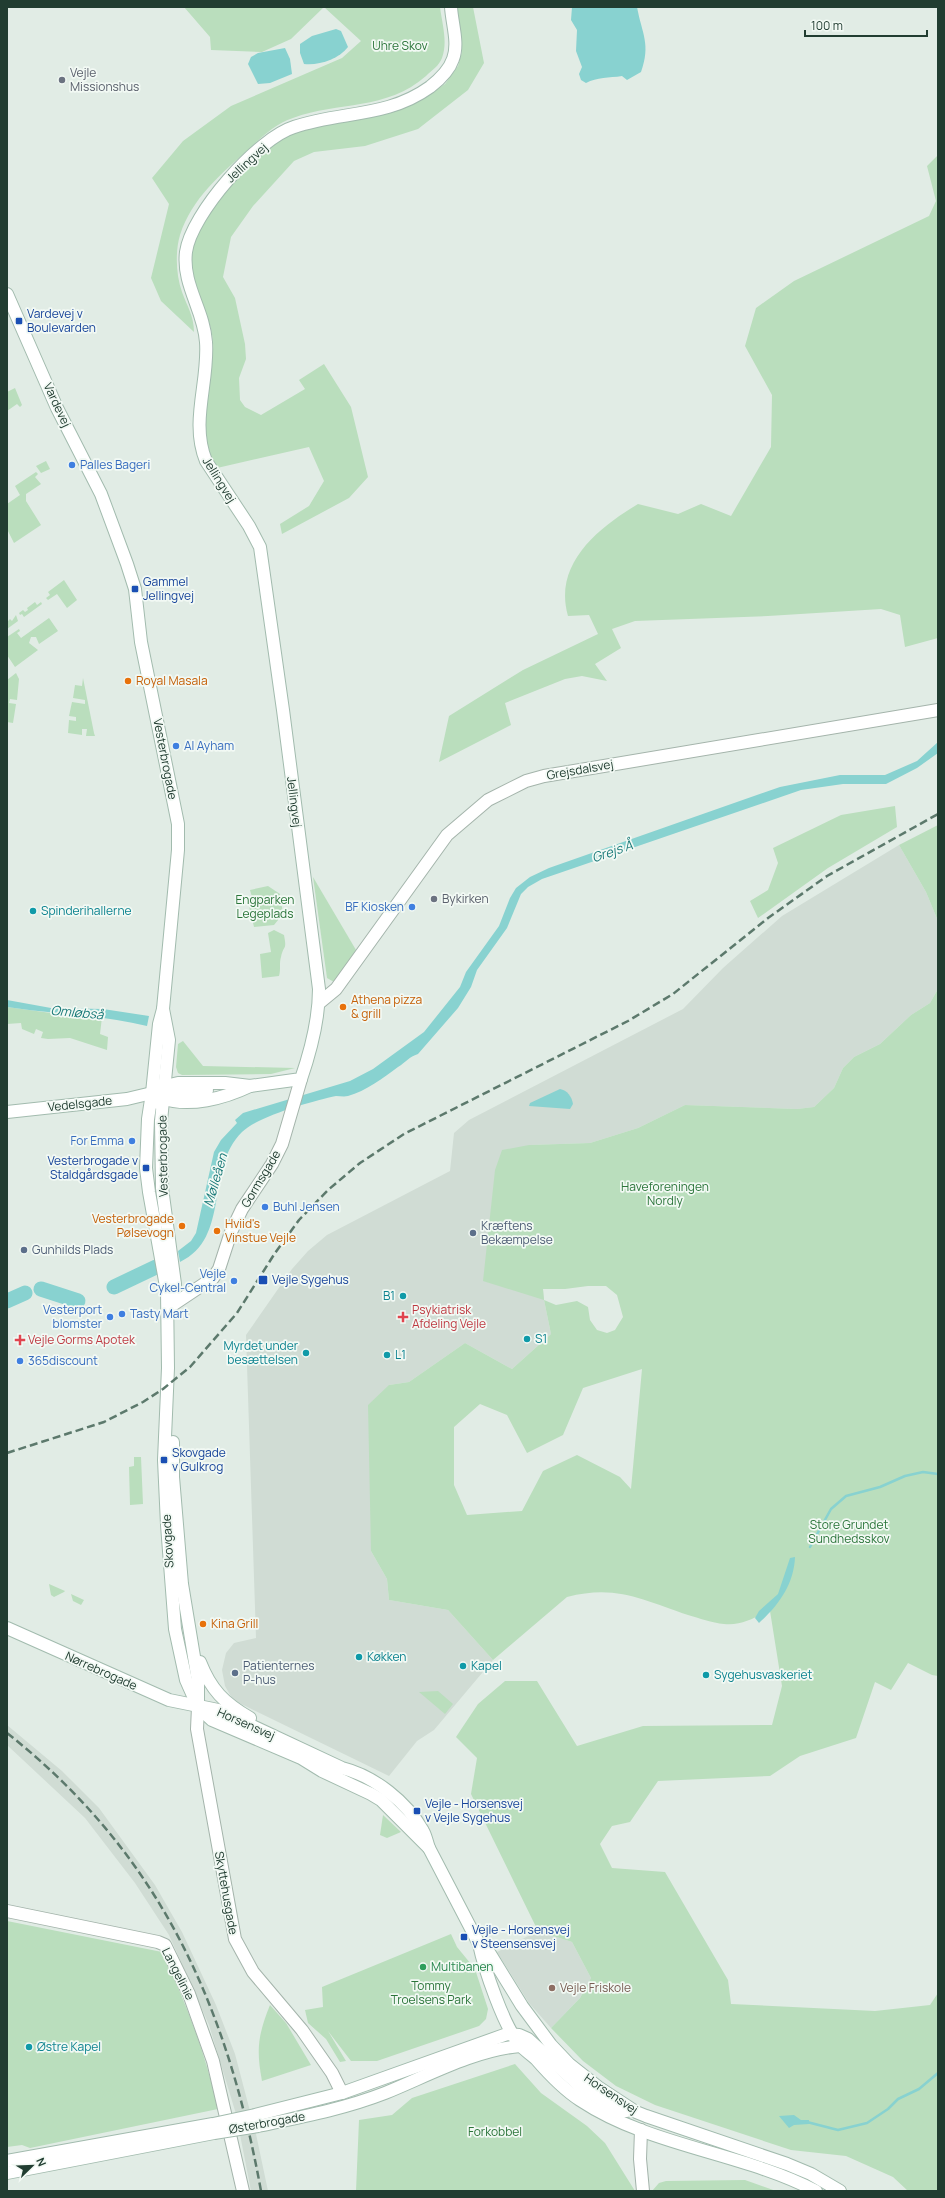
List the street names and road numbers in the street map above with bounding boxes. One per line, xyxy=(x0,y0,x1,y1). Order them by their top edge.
street label: Jellingvej xyxy=(222,139,271,186)
street label: Vardevej xyxy=(40,380,75,430)
street label: Jellingvej xyxy=(199,454,240,506)
street label: Vesterbrogade xyxy=(149,717,182,801)
street label: Grejsdalsvej xyxy=(545,755,615,784)
street label: Jellingvej xyxy=(283,776,306,828)
street label: Vedelsgade xyxy=(47,1092,113,1115)
street label: Vesterbrogade xyxy=(153,1115,172,1197)
street label: Gormsgade xyxy=(237,1147,284,1211)
street label: Skovgade xyxy=(158,1514,177,1568)
street label: Nørrebrogade xyxy=(62,1647,140,1694)
street label: Horsensvej xyxy=(215,1703,278,1744)
street label: Skyttehusgade xyxy=(211,1850,242,1936)
street label: Langelinie xyxy=(158,1945,199,2003)
street label: Horsensvej xyxy=(581,2069,642,2118)
street label: Østerbrogade xyxy=(227,2107,306,2138)

